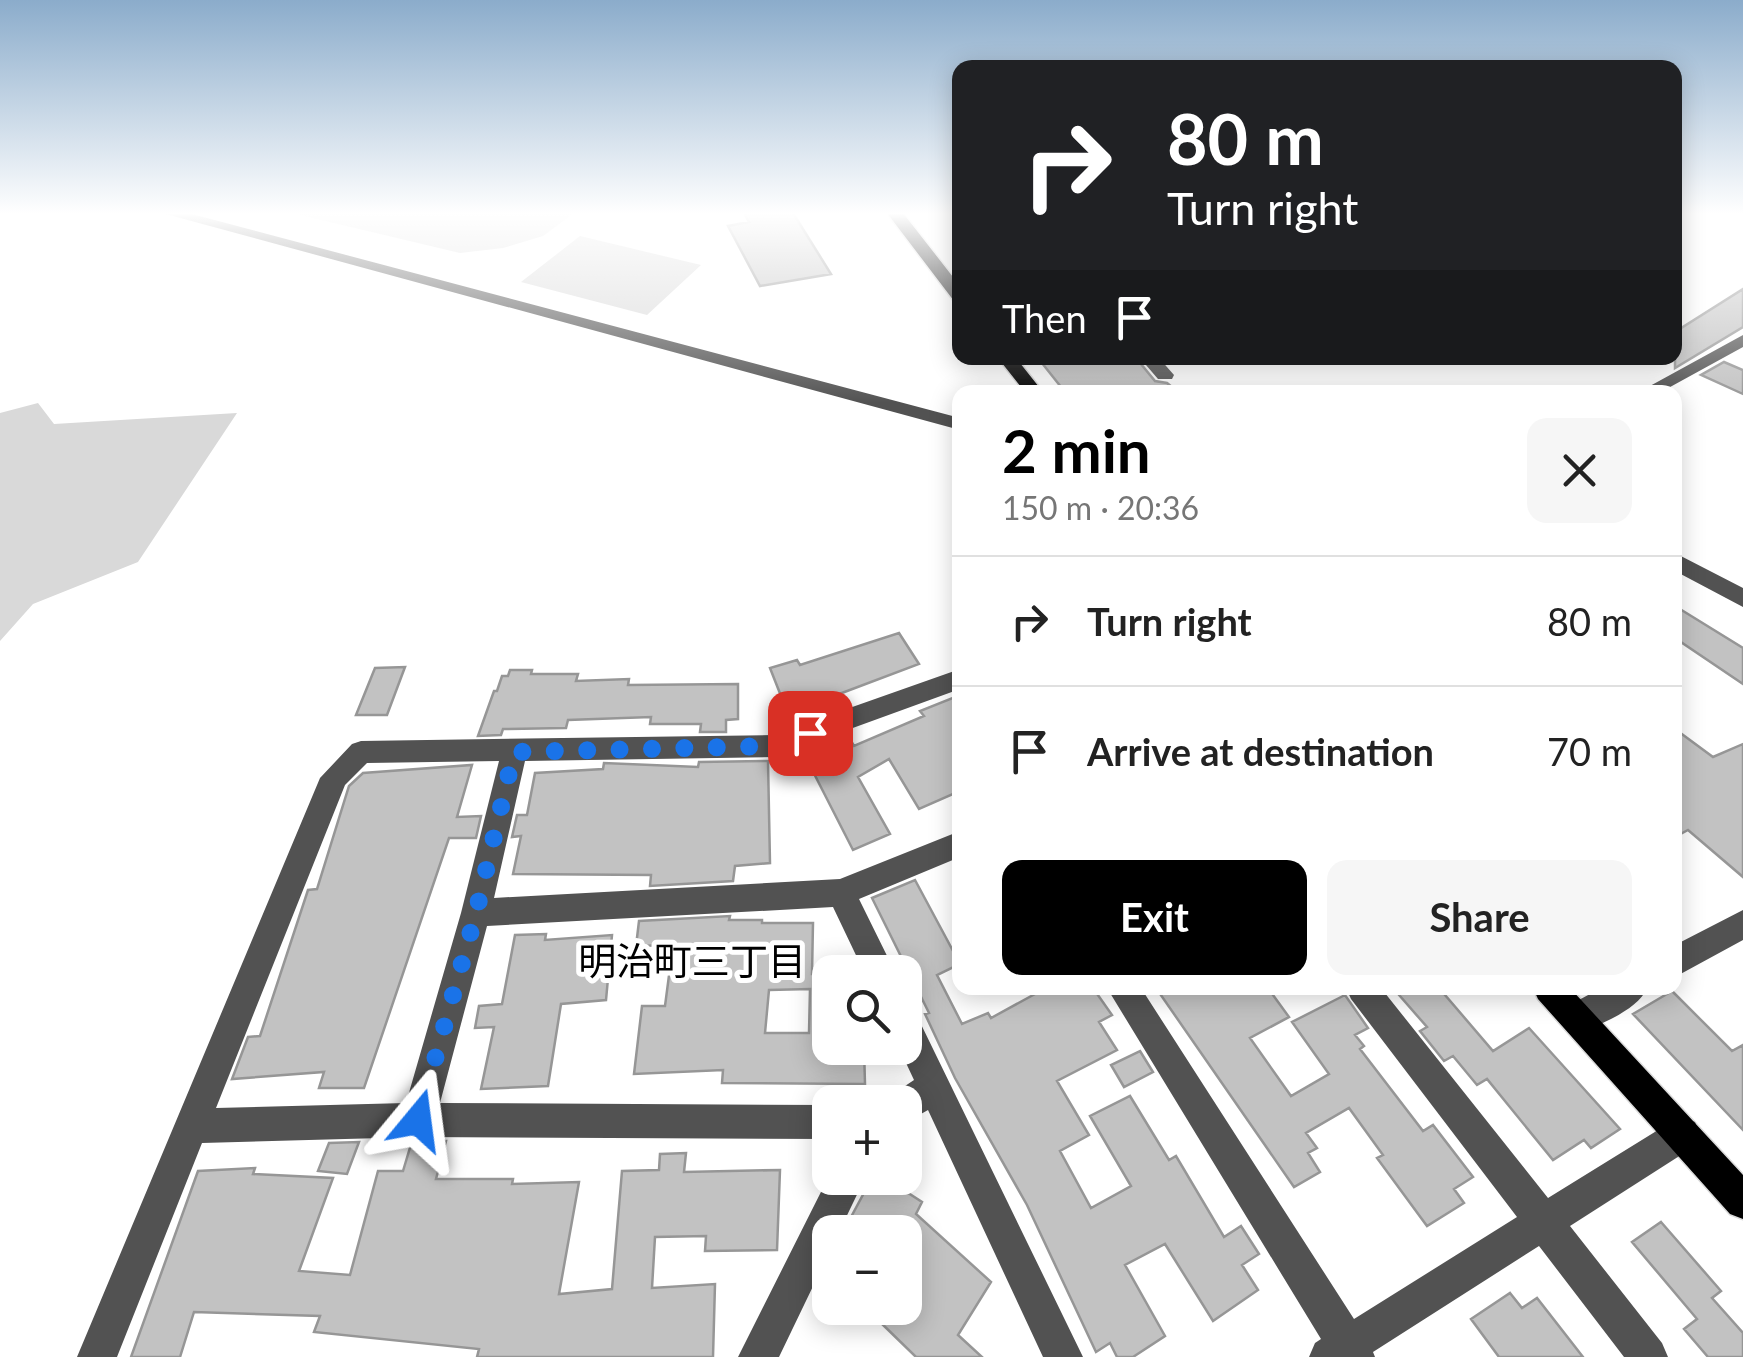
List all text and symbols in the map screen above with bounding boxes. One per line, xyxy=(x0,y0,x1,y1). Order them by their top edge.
text: 80 m xyxy=(1167,96,1324,180)
icon: right xyxy=(1002,100,1132,230)
text: Turn right xyxy=(1167,181,1358,235)
icon: arrive xyxy=(1107,290,1162,345)
text: Then xyxy=(1002,295,1087,341)
text: 2 min xyxy=(1002,414,1151,486)
button: close xyxy=(1527,418,1632,523)
text: 150 m · 20:36 xyxy=(1002,488,1199,527)
icon: right xyxy=(1002,594,1057,649)
text: Turn right xyxy=(1087,598,1252,644)
text: 80 m xyxy=(1547,598,1632,644)
pin xyxy=(768,691,853,776)
icon: arrive xyxy=(783,706,838,761)
icon: arrive xyxy=(1002,724,1057,779)
text: Arrive at destination xyxy=(1087,728,1434,774)
text: 70 m xyxy=(1547,728,1632,774)
button: Exit xyxy=(1002,860,1307,975)
button: Share xyxy=(1327,860,1632,975)
district label: 明治町三丁目 xyxy=(578,937,806,983)
map controls xyxy=(812,955,922,1325)
button: search xyxy=(812,955,922,1065)
position arrow xyxy=(366,1068,470,1172)
button: + xyxy=(812,1085,922,1195)
button: − xyxy=(812,1215,922,1325)

